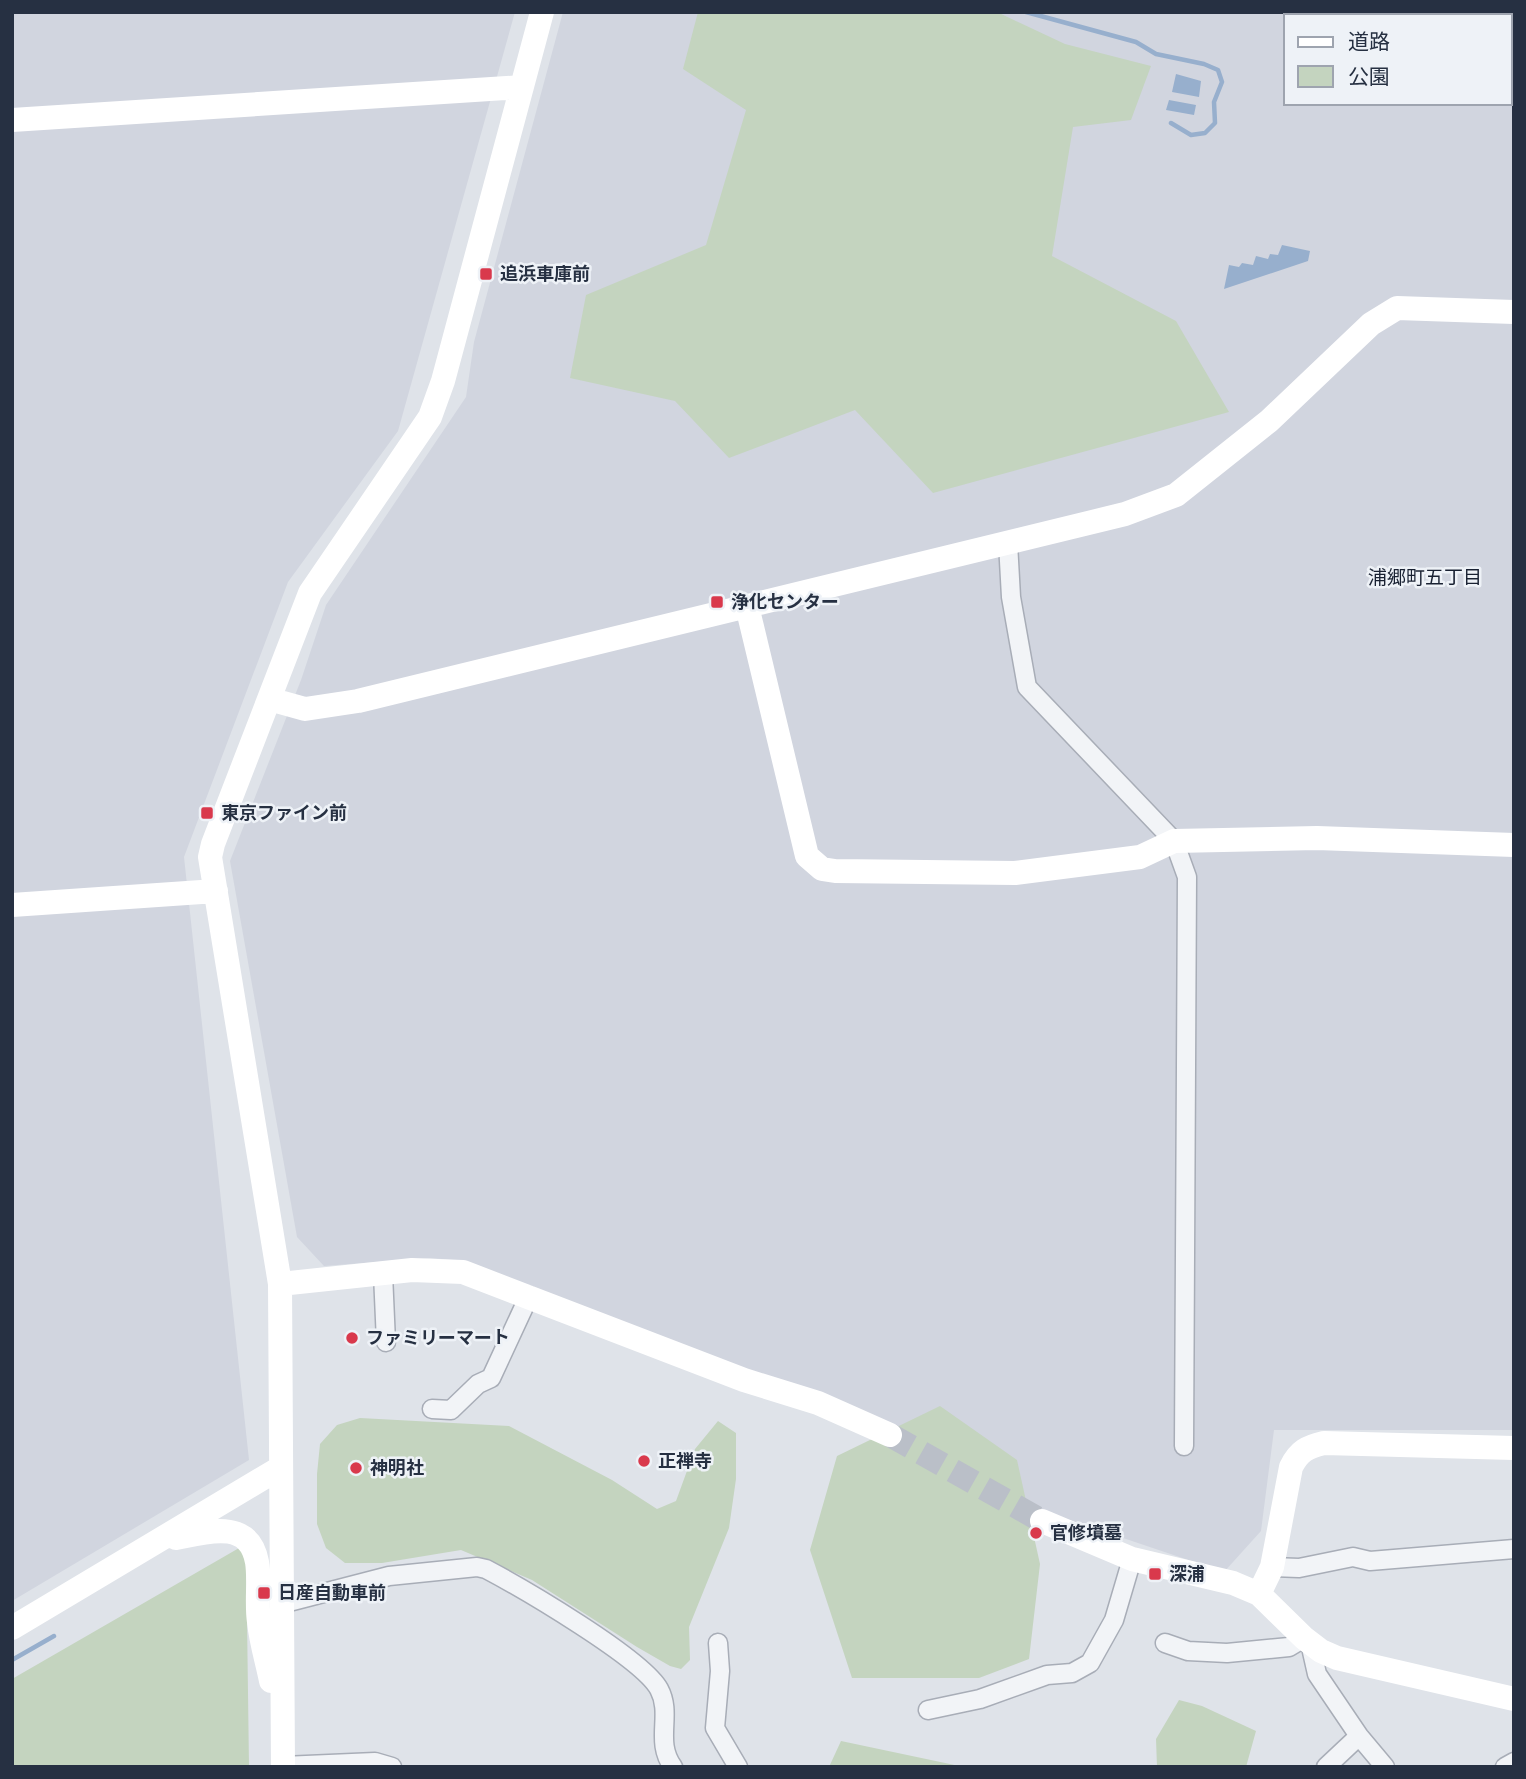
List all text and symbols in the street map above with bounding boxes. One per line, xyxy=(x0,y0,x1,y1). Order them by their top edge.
legend xyxy=(1284,14,1512,105)
text: 道路 xyxy=(1348,25,1390,57)
text: 公園 xyxy=(1348,60,1390,92)
place label: 追浜車庫前 xyxy=(500,260,590,287)
marker: 追浜車庫前 xyxy=(478,266,494,282)
district label: 浦郷町五丁目 xyxy=(1368,562,1482,591)
place label: 浄化センター xyxy=(731,588,839,615)
marker: 浄化センター xyxy=(709,594,725,610)
place label: 東京ファイン前 xyxy=(221,799,347,826)
marker: 東京ファイン前 xyxy=(199,805,215,821)
place label: ファミリーマート xyxy=(366,1324,510,1351)
marker: ファミリーマート xyxy=(344,1330,360,1346)
place label: 正禅寺 xyxy=(658,1447,712,1474)
marker: 正禅寺 xyxy=(636,1453,652,1469)
place label: 神明社 xyxy=(370,1454,424,1481)
marker: 神明社 xyxy=(348,1460,364,1476)
place label: 官修墳墓 xyxy=(1050,1519,1122,1546)
marker: 官修墳墓 xyxy=(1028,1525,1044,1541)
place label: 深浦 xyxy=(1169,1560,1205,1587)
marker: 深浦 xyxy=(1147,1566,1163,1582)
place label: 日産自動車前 xyxy=(278,1579,386,1606)
marker: 日産自動車前 xyxy=(256,1585,272,1601)

